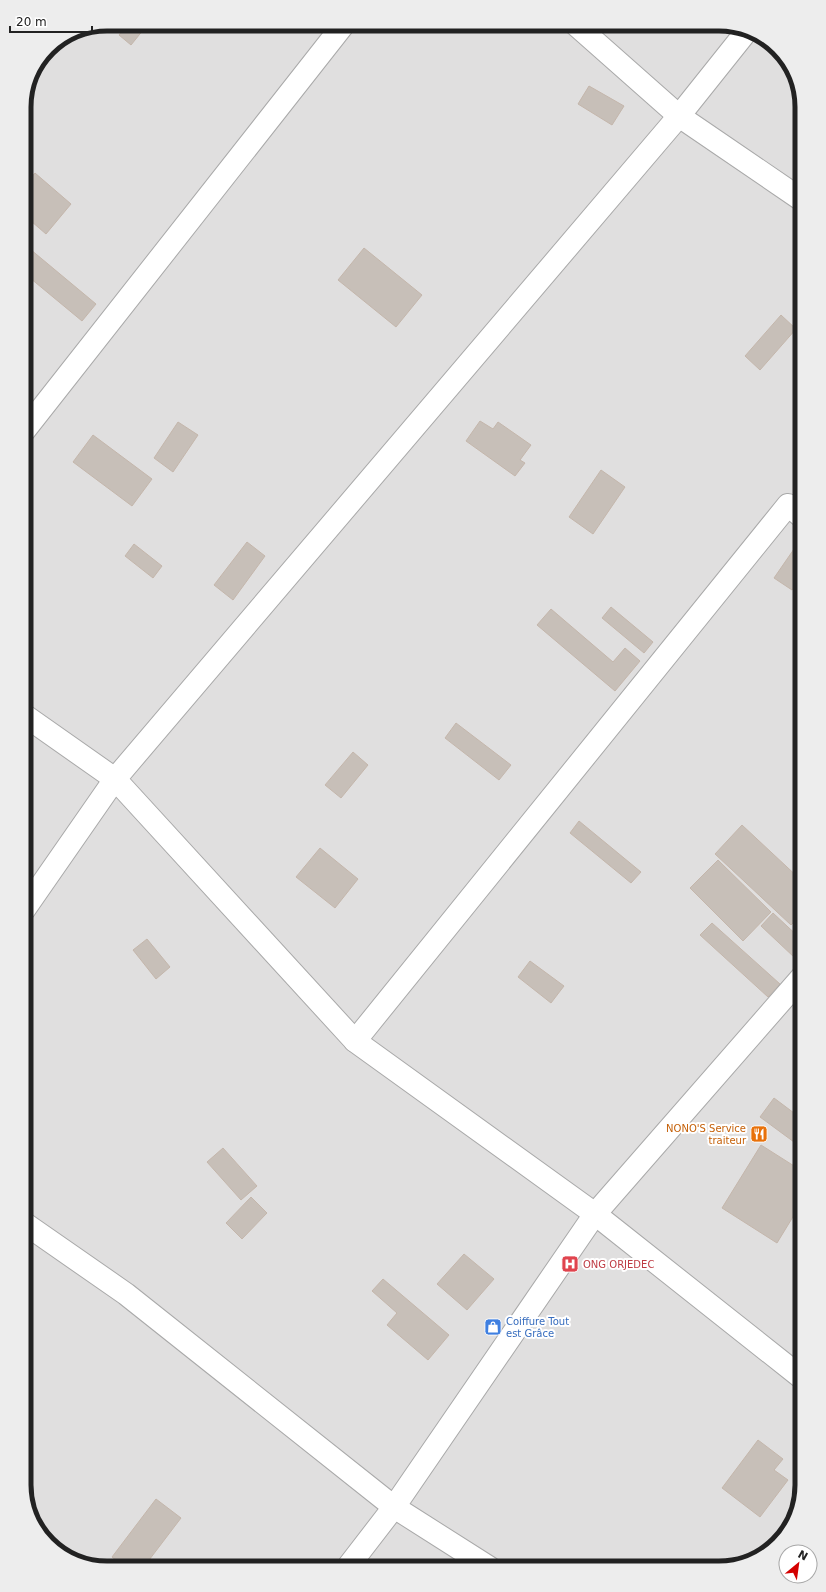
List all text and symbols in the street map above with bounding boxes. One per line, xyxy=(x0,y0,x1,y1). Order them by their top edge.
scale bar xyxy=(10,8,92,34)
text: 20 m xyxy=(16,15,47,29)
place label: NONO'S Service traiteur xyxy=(666,1123,747,1146)
restaurant icon: NONO'S Service traiteur xyxy=(749,1124,769,1144)
hospital icon: ONG ORJEDEC xyxy=(560,1254,580,1274)
place label: ONG ORJEDEC xyxy=(583,1259,654,1270)
place label: Coiffure Tout est Grâce xyxy=(506,1316,569,1339)
shop icon: Coiffure Tout est Grâce xyxy=(483,1317,503,1337)
north arrow xyxy=(778,1544,818,1584)
text: N xyxy=(795,1548,810,1564)

